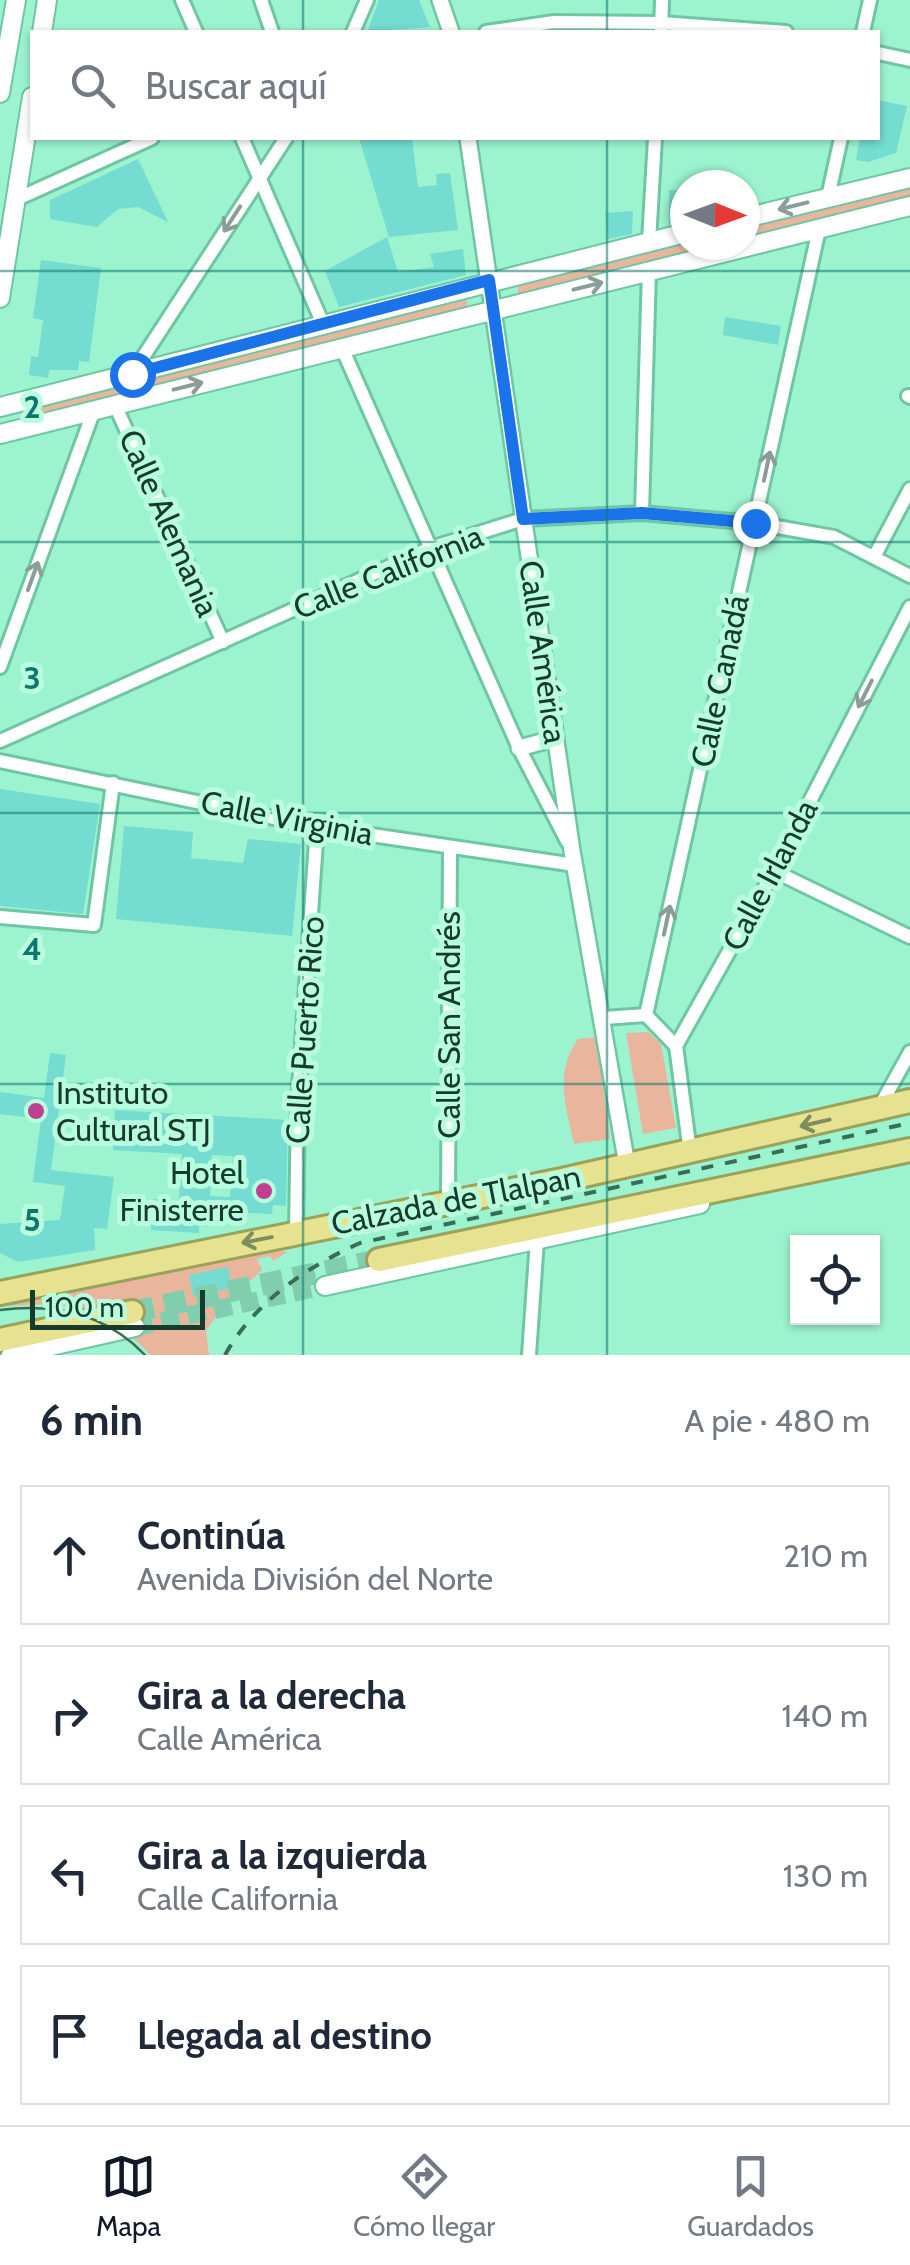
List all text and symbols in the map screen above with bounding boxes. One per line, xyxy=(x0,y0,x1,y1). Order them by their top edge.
search box xyxy=(30,30,880,140)
icon: search xyxy=(65,58,120,113)
text: Buscar aquí xyxy=(145,62,327,109)
north arrow xyxy=(670,170,760,260)
one-way arrow xyxy=(778,198,810,216)
one-way arrow xyxy=(222,204,242,232)
one-way arrow xyxy=(572,275,603,294)
route start xyxy=(110,352,156,398)
one-way arrow xyxy=(172,376,203,395)
text: 2 xyxy=(24,387,40,426)
street label: Calle Alemania xyxy=(111,423,228,623)
one-way arrow xyxy=(759,451,778,483)
route end xyxy=(733,501,779,547)
street label: Calle California xyxy=(287,516,489,627)
street label: Calle América xyxy=(511,558,576,747)
one-way arrow xyxy=(25,561,43,592)
street label: Calle Canadá xyxy=(682,591,757,771)
text: 3 xyxy=(23,658,41,697)
one-way arrow xyxy=(855,678,874,708)
street label: Calle Virginia xyxy=(198,782,377,853)
street label: Calle Irlanda xyxy=(713,792,826,957)
one-way arrow xyxy=(659,905,677,937)
street label: Calle San Andrés xyxy=(429,911,468,1139)
street label: Calle Puerto Rico xyxy=(277,915,332,1145)
text: 4 xyxy=(22,929,42,968)
place label: Instituto Cultural STJ xyxy=(56,1073,211,1149)
marker: Instituto Cultural STJ xyxy=(25,1100,47,1122)
one-way arrow xyxy=(800,1115,832,1133)
place label: Hotel Finisterre xyxy=(120,1153,244,1229)
street label: Calzada de Tlalpan xyxy=(328,1156,584,1243)
marker: Hotel Finisterre xyxy=(253,1180,275,1202)
text: 5 xyxy=(23,1200,41,1239)
one-way arrow xyxy=(242,1232,274,1251)
map controls xyxy=(790,1235,880,1325)
button: locate xyxy=(790,1235,880,1325)
scale bar xyxy=(30,1285,205,1330)
text: 100 m xyxy=(45,1290,124,1324)
text: 6 min xyxy=(40,1394,143,1446)
text: A pie · 480 m xyxy=(685,1401,870,1440)
text: Continúa xyxy=(137,1512,285,1559)
icon: ahead xyxy=(42,1528,97,1583)
text: 210 m xyxy=(783,1536,868,1575)
text: Avenida División del Norte xyxy=(137,1559,493,1598)
text: Gira a la derecha xyxy=(137,1672,406,1719)
icon: right xyxy=(42,1688,97,1743)
text: 140 m xyxy=(781,1696,868,1735)
text: Calle América xyxy=(137,1719,322,1758)
text: Gira a la izquierda xyxy=(137,1832,427,1879)
icon: left xyxy=(42,1848,97,1903)
text: 130 m xyxy=(783,1856,868,1895)
text: Calle California xyxy=(137,1879,338,1918)
icon: arrive xyxy=(42,2008,97,2063)
text: Llegada al destino xyxy=(137,2012,432,2059)
tab: Mapa xyxy=(96,2149,161,2243)
tab: Cómo llegar xyxy=(353,2149,495,2243)
tab: Guardados xyxy=(687,2149,814,2243)

